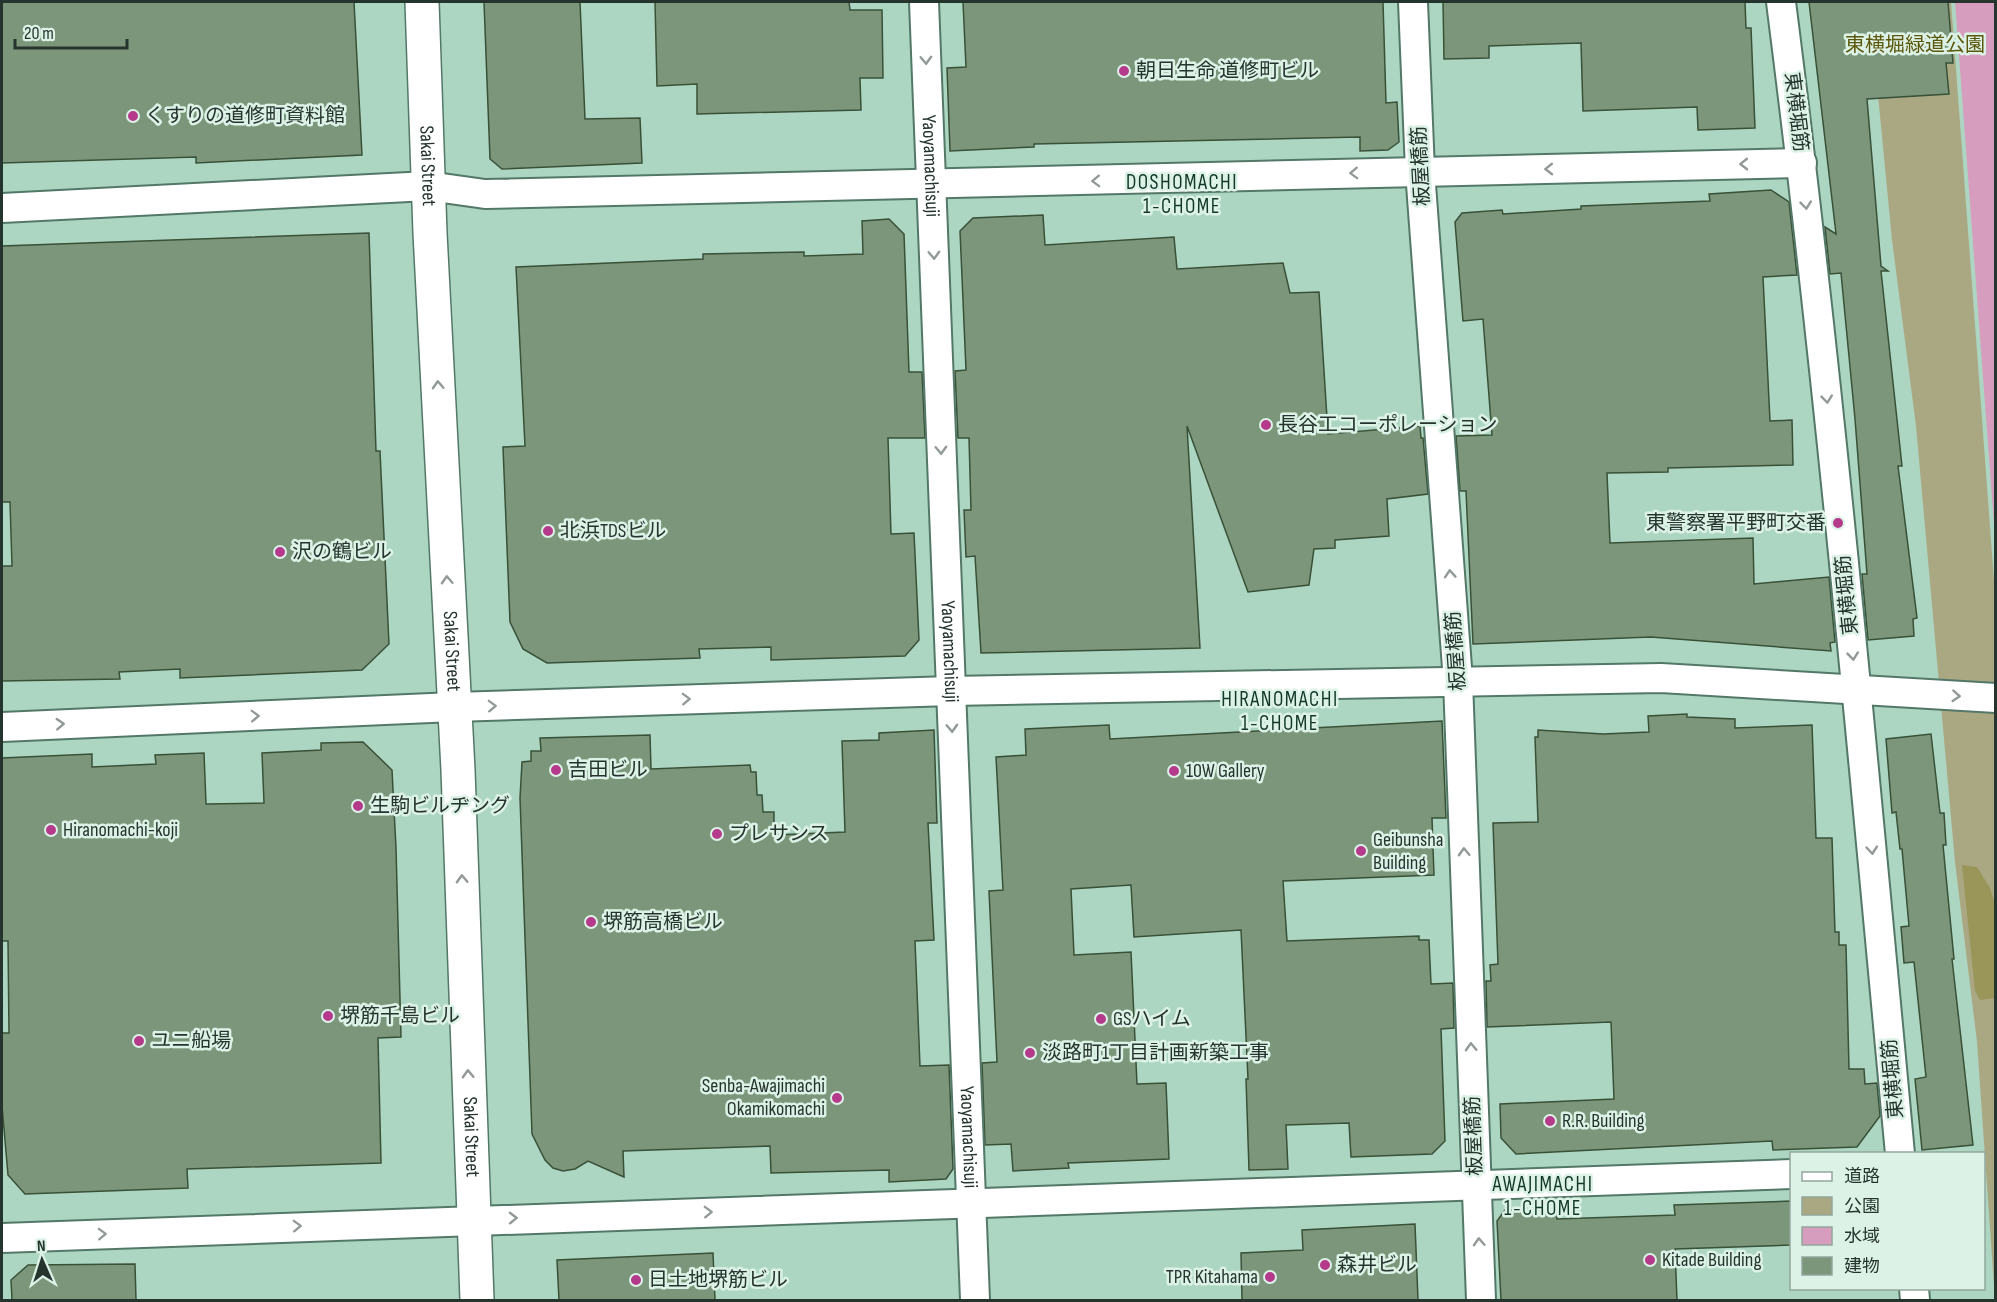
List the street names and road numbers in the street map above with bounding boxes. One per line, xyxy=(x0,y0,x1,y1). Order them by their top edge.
street label: 東横堀筋 xyxy=(1779,71,1813,153)
street label: Yaoyamachisuji xyxy=(916,114,944,217)
street label: Sakai Street xyxy=(414,125,441,207)
street label: 板屋橋筋 xyxy=(1407,125,1435,207)
street label: 東横堀筋 xyxy=(1831,554,1863,636)
street label: Yaoyamachisuji xyxy=(936,600,964,703)
street label: Sakai Street xyxy=(438,610,466,692)
street label: 板屋橋筋 xyxy=(1441,610,1471,692)
street label: 東横堀筋 xyxy=(1878,1038,1908,1120)
street label: Yaoyamachisuji xyxy=(955,1086,983,1189)
street label: Sakai Street xyxy=(458,1096,485,1178)
street label: 板屋橋筋 xyxy=(1461,1096,1487,1176)

